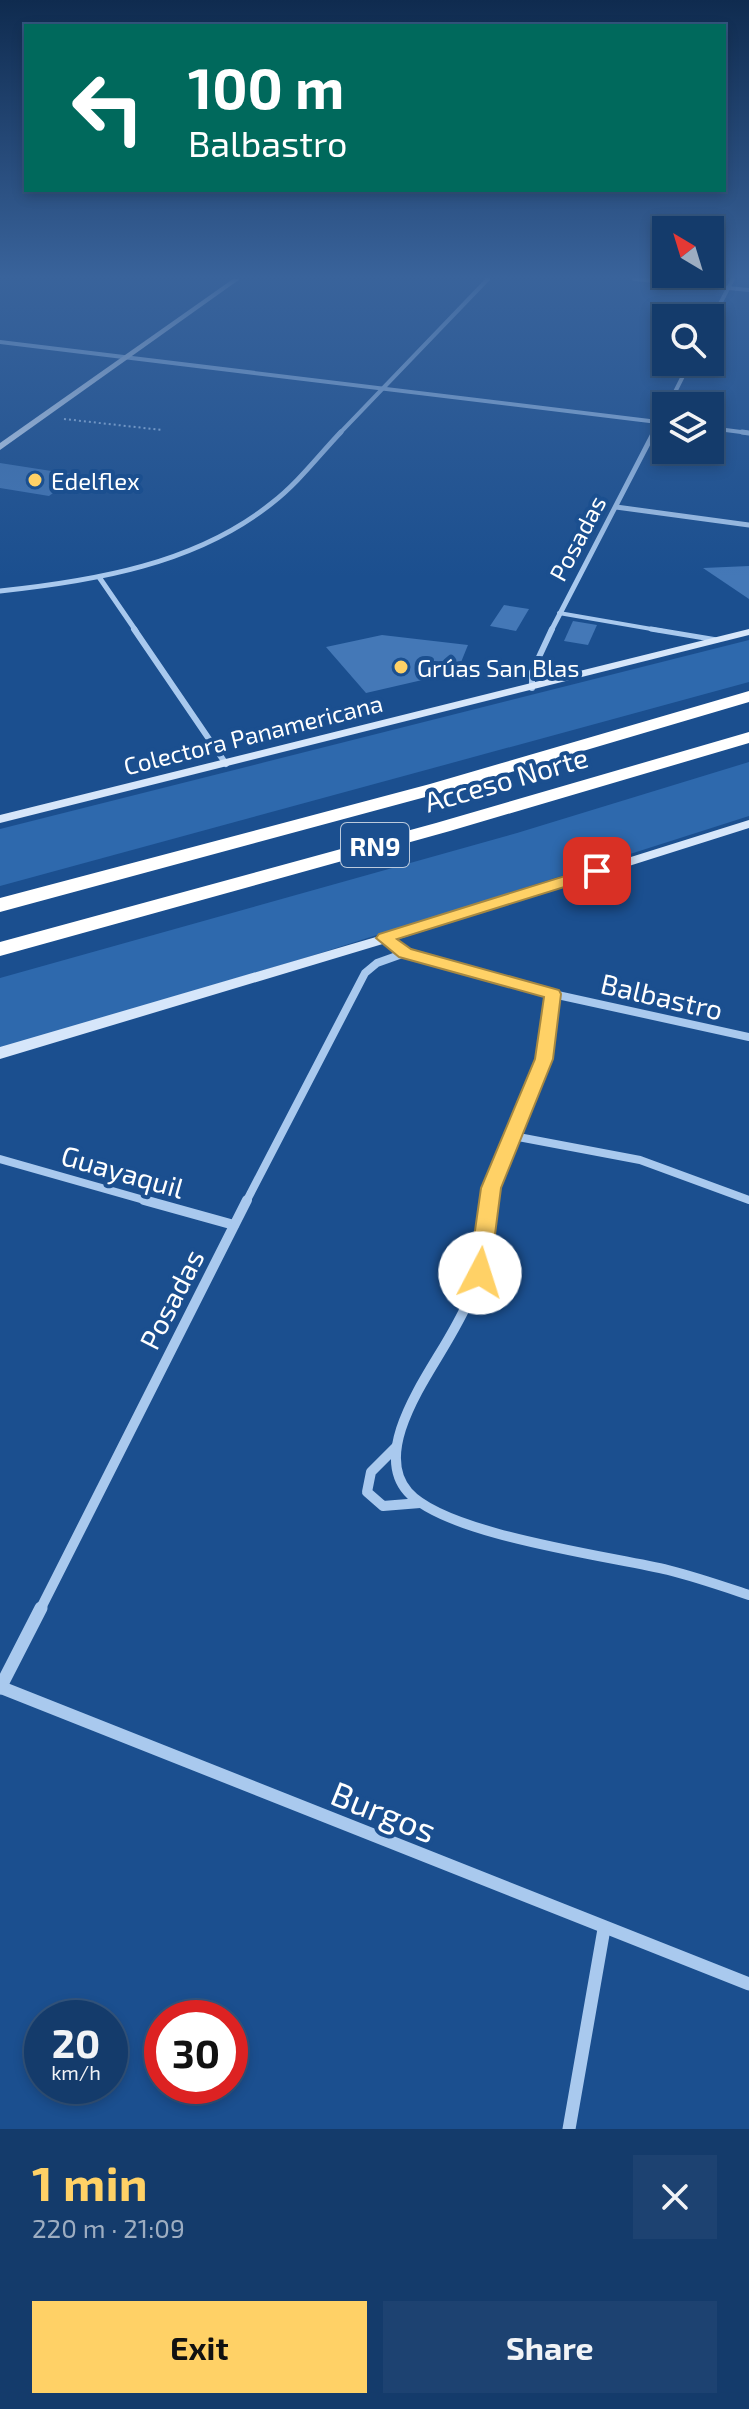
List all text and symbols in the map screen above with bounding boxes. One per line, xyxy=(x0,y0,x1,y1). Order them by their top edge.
text: 100 m xyxy=(188,53,344,120)
icon: left xyxy=(56,56,160,160)
text: Balbastro xyxy=(188,121,347,164)
north arrow xyxy=(652,216,724,288)
map controls xyxy=(652,216,724,464)
button: search xyxy=(652,304,724,376)
button: layers xyxy=(652,392,724,464)
place label: Edelflex xyxy=(51,466,140,495)
marker: Edelflex xyxy=(26,471,44,489)
street label: Posadas xyxy=(543,491,611,585)
place label: Grúas San Blas xyxy=(417,653,579,682)
marker: Grúas San Blas xyxy=(392,658,410,676)
street label: Colectora Panamericana xyxy=(121,688,385,780)
street label: Acceso Norte xyxy=(420,739,592,819)
road number: RN9 xyxy=(341,823,409,867)
pin xyxy=(563,837,631,905)
icon: arrive xyxy=(575,849,619,893)
street label: Balbastro xyxy=(598,965,726,1027)
street label: Guayaquil xyxy=(58,1137,189,1205)
position arrow xyxy=(438,1231,522,1315)
street label: Posadas xyxy=(131,1243,211,1355)
street label: Burgos xyxy=(326,1772,442,1850)
speed limit sign: 30 xyxy=(144,2000,248,2104)
text: 20 xyxy=(52,2018,100,2066)
text: km/h xyxy=(51,2060,101,2084)
text: 1 min xyxy=(32,2153,148,2211)
button: close xyxy=(633,2155,717,2239)
text: 220 m · 21:09 xyxy=(32,2212,185,2243)
button: Exit xyxy=(32,2301,367,2393)
button: Share xyxy=(383,2301,717,2393)

